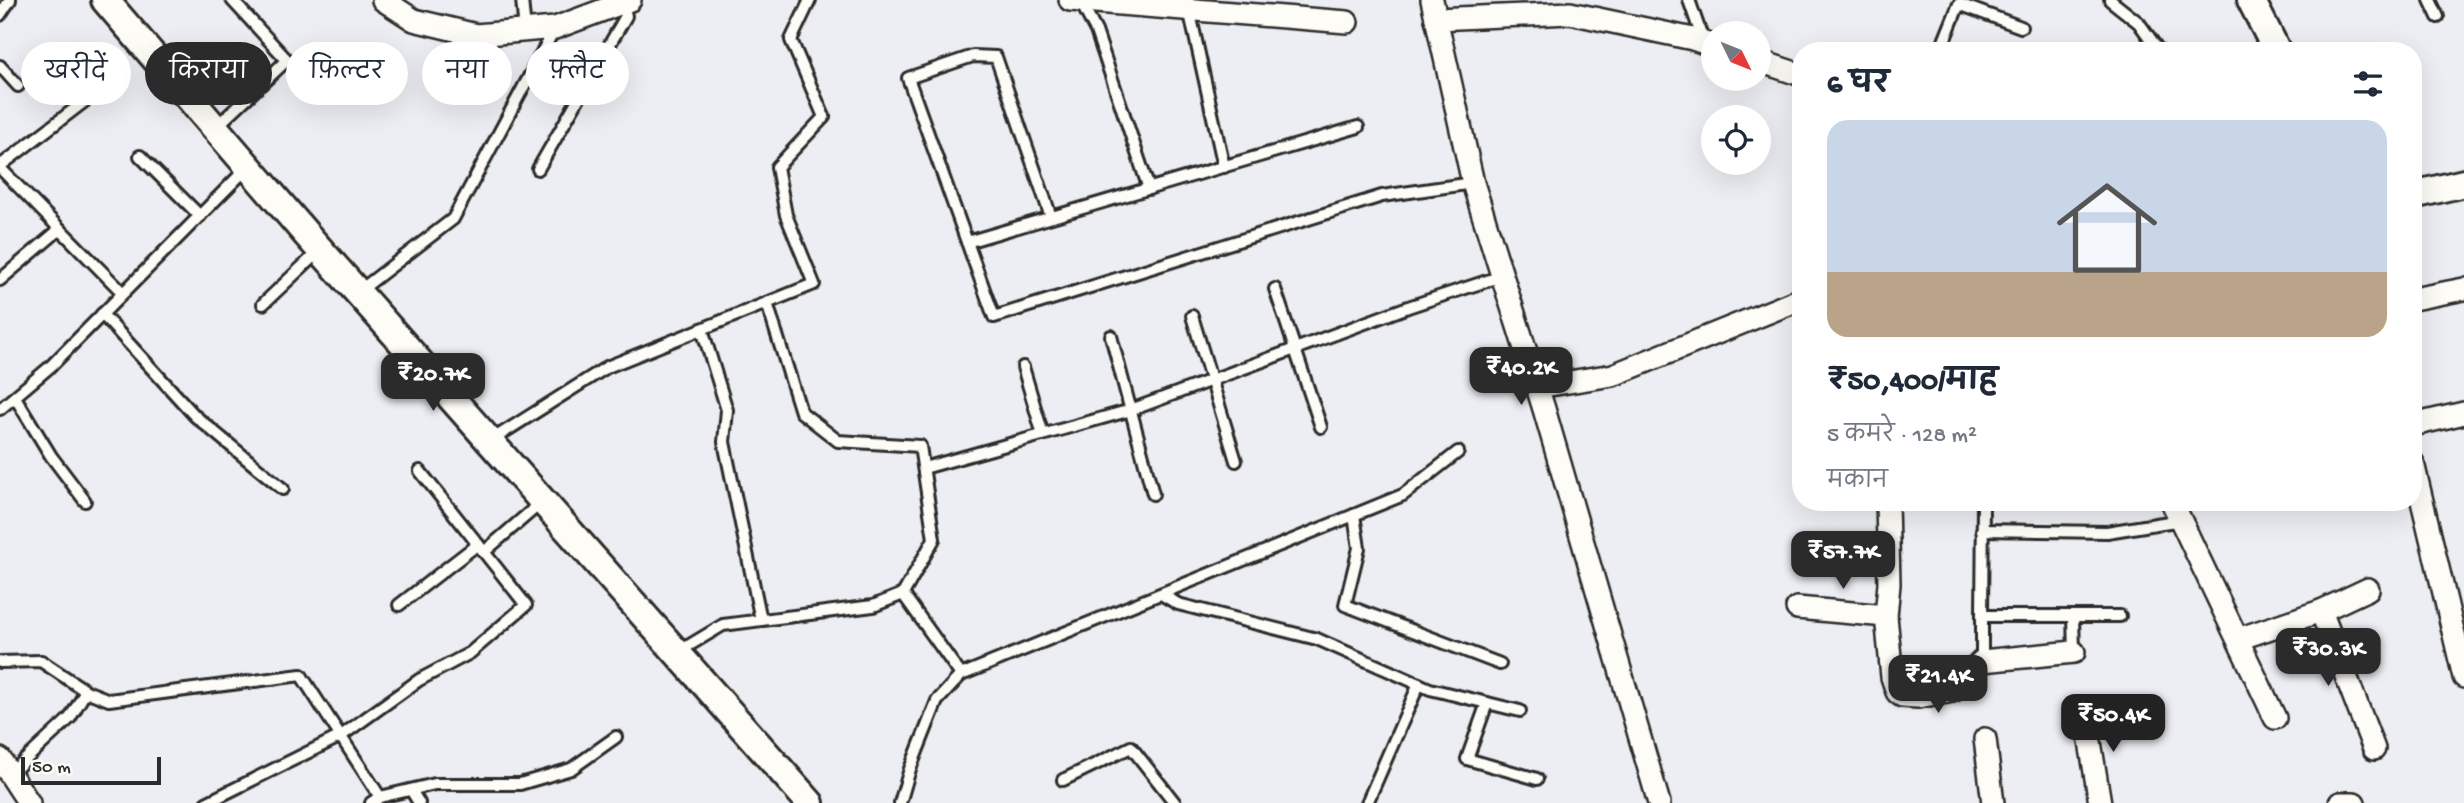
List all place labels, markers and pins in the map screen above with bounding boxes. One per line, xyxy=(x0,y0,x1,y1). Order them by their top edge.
pin: ₹40.2K xyxy=(1464,348,1578,407)
pin: ₹20.7K xyxy=(376,354,490,413)
pin: ₹57.7K xyxy=(1786,532,1900,591)
pin: ₹30.3K xyxy=(2271,628,2385,688)
pin: ₹21.4K xyxy=(1881,656,1995,715)
pin: ₹50.4K xyxy=(2056,694,2170,754)

